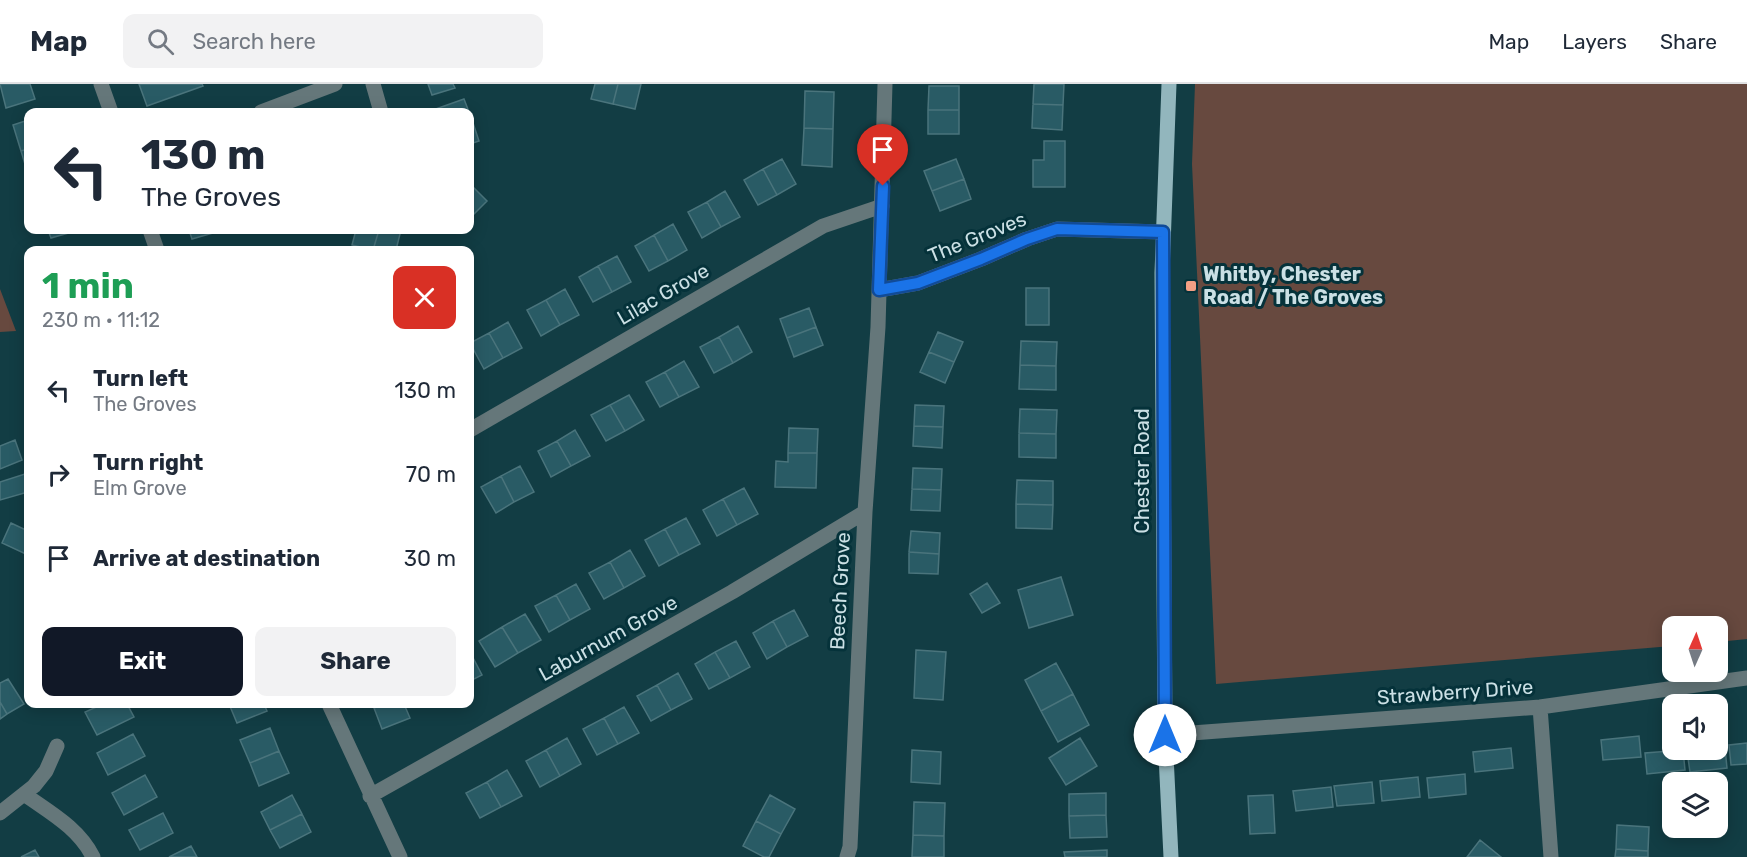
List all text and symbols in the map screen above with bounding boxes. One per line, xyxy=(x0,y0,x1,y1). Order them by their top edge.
search box xyxy=(123,14,543,68)
text: Map xyxy=(30,25,87,58)
icon: search xyxy=(144,25,177,58)
text: Search here xyxy=(192,28,316,55)
text: Map xyxy=(1488,29,1529,54)
text: Layers xyxy=(1562,29,1627,54)
text: Share xyxy=(1660,29,1717,54)
pin xyxy=(857,124,908,186)
text: 130 m xyxy=(141,130,266,180)
icon: left xyxy=(42,132,120,210)
icon: arrive xyxy=(866,133,899,166)
text: The Groves xyxy=(141,181,281,213)
street label: The Groves xyxy=(924,206,1030,268)
street label: Lilac Grove xyxy=(613,258,713,330)
place label: Whitby, Chester Road / The Groves xyxy=(1203,262,1383,309)
text: 1 min xyxy=(42,264,134,307)
button: close xyxy=(393,266,456,329)
marker: Whitby, Chester Road / The Groves xyxy=(1184,279,1198,293)
text: 230 m · 11:12 xyxy=(42,308,160,332)
text: Turn left xyxy=(93,365,188,392)
icon: left xyxy=(42,374,75,407)
text: 130 m xyxy=(394,377,456,404)
text: The Groves xyxy=(93,392,197,416)
street label: Chester Road xyxy=(1130,408,1154,534)
text: Turn right xyxy=(93,449,203,476)
icon: right xyxy=(42,458,75,491)
text: 70 m xyxy=(406,461,456,488)
text: Elm Grove xyxy=(93,476,187,500)
street label: Beech Grove xyxy=(825,531,855,651)
icon: arrive xyxy=(42,542,75,575)
text: Arrive at destination xyxy=(93,545,320,572)
text: 30 m xyxy=(404,545,456,572)
street label: Laburnum Grove xyxy=(535,590,681,686)
north arrow xyxy=(1662,616,1728,682)
map controls xyxy=(1662,616,1728,838)
button: Exit xyxy=(42,627,243,696)
button: Share xyxy=(255,627,456,696)
street label: Strawberry Drive xyxy=(1376,675,1534,709)
button: sound xyxy=(1662,694,1728,760)
position arrow xyxy=(1133,703,1197,767)
button: layers xyxy=(1662,772,1728,838)

